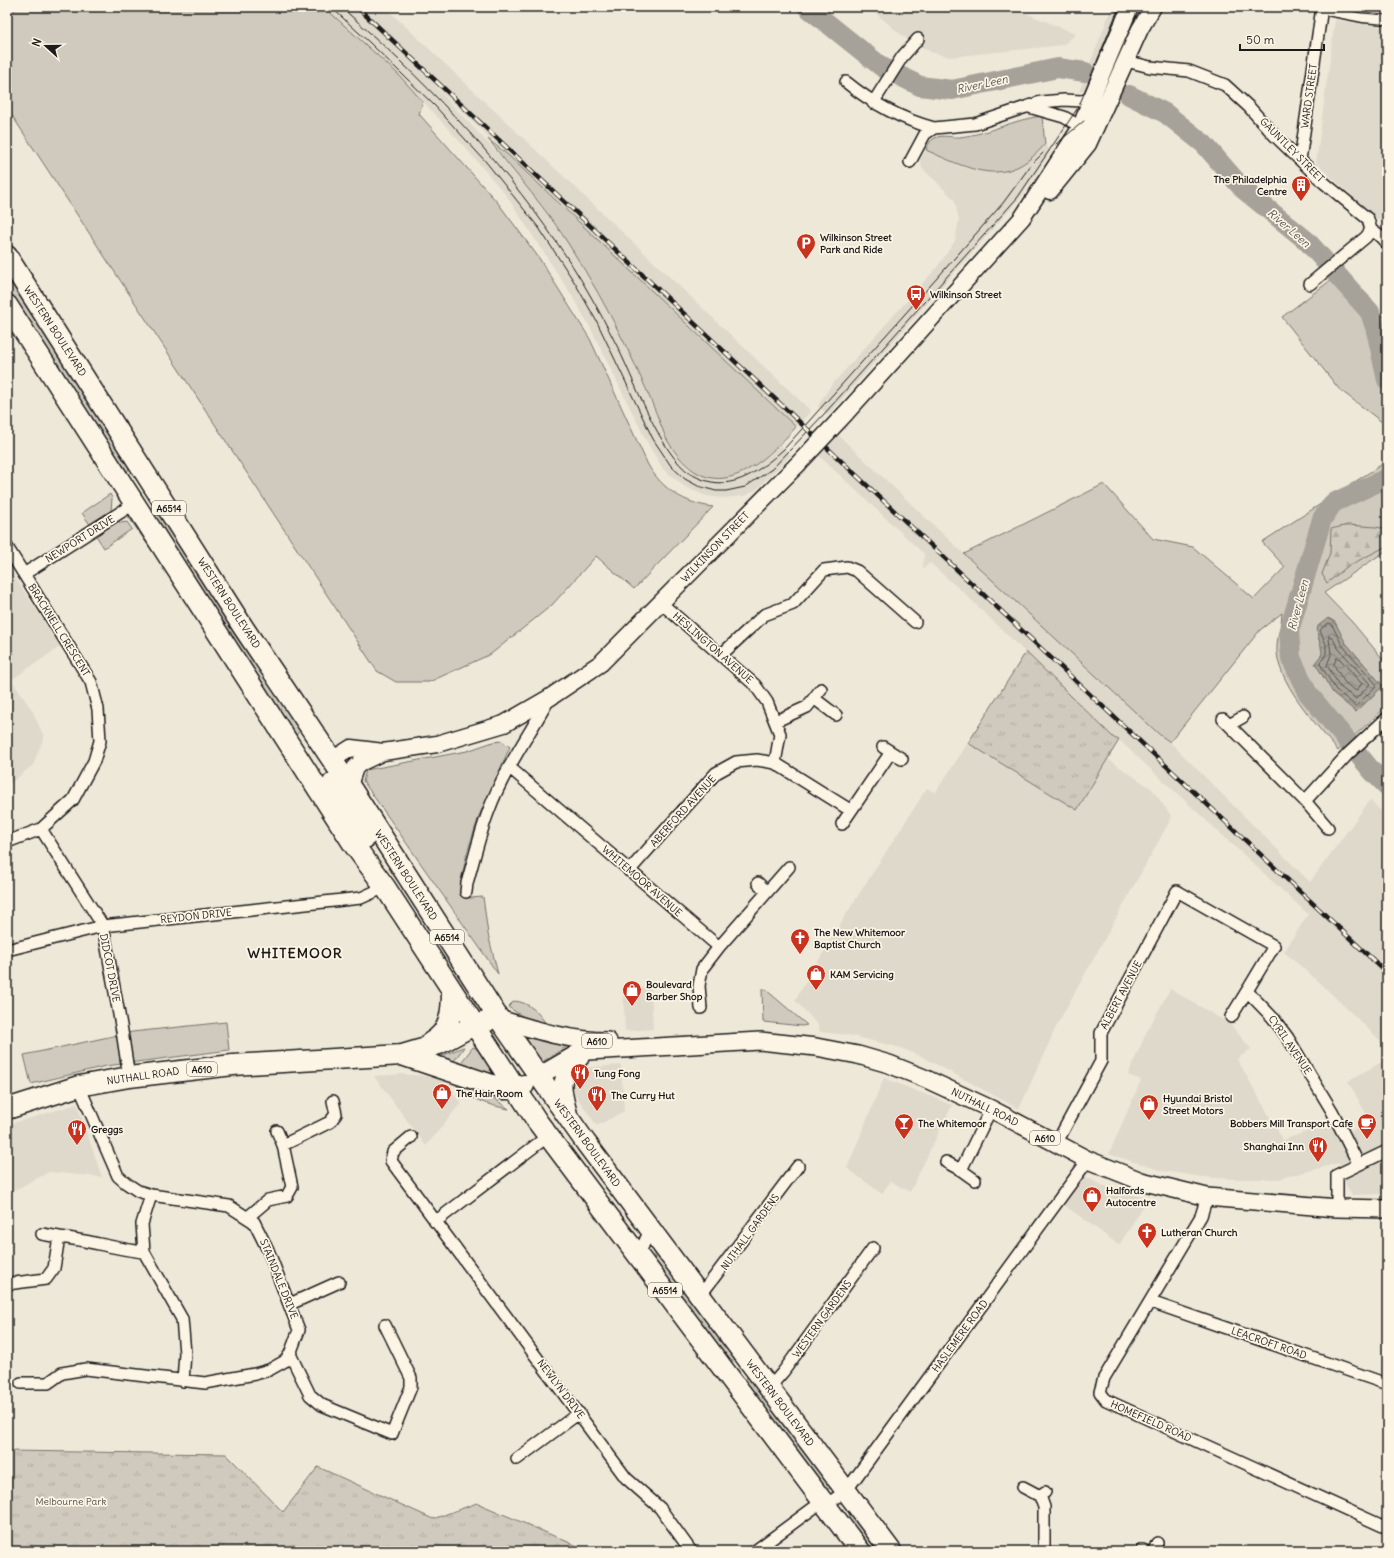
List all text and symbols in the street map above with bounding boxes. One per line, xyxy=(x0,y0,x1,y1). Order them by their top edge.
north arrow xyxy=(26,26,66,66)
scale bar xyxy=(1240,26,1324,52)
text: 50 m xyxy=(1246,32,1275,47)
text: N xyxy=(29,36,45,48)
street label: WARD STREET xyxy=(1298,63,1320,129)
water label: River Leen xyxy=(955,72,1009,96)
street label: GAUNTLEY STREET xyxy=(1257,115,1327,185)
place label: The Philadelphia Centre xyxy=(1213,173,1288,198)
building icon: The Philadelphia Centre xyxy=(1290,174,1312,202)
water label: River Leen xyxy=(1265,206,1314,251)
place label: Wilkinson Street Park and Ride xyxy=(820,231,892,256)
parking icon: Wilkinson Street Park and Ride xyxy=(795,232,817,260)
street label: WESTERN BOULEVARD xyxy=(21,283,89,379)
bus stop icon: Wilkinson Street xyxy=(905,283,927,311)
place label: Wilkinson Street xyxy=(930,288,1002,301)
road number: A6514 xyxy=(152,501,186,515)
street label: WILKINSON STREET xyxy=(678,509,752,585)
street label: NEWPORT DRIVE xyxy=(43,512,117,566)
street label: WESTERN BOULEVARD xyxy=(195,555,263,651)
water label: River Leen xyxy=(1285,578,1312,632)
street label: BRACKNELL CRESCENT xyxy=(25,581,93,679)
street label: HESLINGTON AVENUE xyxy=(670,610,756,687)
street label: ABERFORD AVENUE xyxy=(647,772,719,850)
street label: WESTERN BOULEVARD xyxy=(372,827,440,923)
street label: WHITEMOOR AVENUE xyxy=(599,843,685,919)
street label: REYDON DRIVE xyxy=(160,906,233,926)
place label: The New Whitemoor Baptist Church xyxy=(814,926,906,951)
church icon: The New Whitemoor Baptist Church xyxy=(789,927,811,955)
road number: A6514 xyxy=(430,930,464,944)
street label: DIDCOT DRIVE xyxy=(97,933,123,1004)
district label: WHITEMOOR xyxy=(247,944,343,962)
street label: ALBERT AVENUE xyxy=(1097,958,1145,1032)
shop icon: KAM Servicing xyxy=(805,963,827,991)
place label: KAM Servicing xyxy=(830,968,894,981)
place label: Boulevard Barber Shop xyxy=(646,978,703,1003)
shop icon: Boulevard Barber Shop xyxy=(621,979,643,1007)
street label: CYRIL AVENUE xyxy=(1265,1013,1315,1077)
road number: A610 xyxy=(582,1034,612,1048)
road number: A610 xyxy=(187,1062,217,1076)
restaurant icon: Tung Fong xyxy=(569,1062,591,1090)
street label: NUTHALL ROAD xyxy=(106,1064,180,1088)
place label: Tung Fong xyxy=(594,1067,641,1080)
shop icon: The Hair Room xyxy=(431,1082,453,1110)
restaurant icon: The Curry Hut xyxy=(586,1084,608,1112)
street label: NUTHALL ROAD xyxy=(949,1085,1021,1129)
place label: The Hair Room xyxy=(456,1087,523,1100)
place label: The Curry Hut xyxy=(611,1089,675,1102)
place label: Hyundai Bristol Street Motors xyxy=(1163,1092,1232,1117)
shop icon: Hyundai Bristol Street Motors xyxy=(1138,1093,1160,1121)
street label: WESTERN BOULEVARD xyxy=(551,1097,623,1189)
bar icon: The Whitemoor xyxy=(893,1112,915,1140)
cafe icon: Bobbers Mill Transport Cafe xyxy=(1356,1112,1378,1140)
place label: The Whitemoor xyxy=(918,1117,988,1130)
place label: Bobbers Mill Transport Cafe xyxy=(1230,1117,1354,1130)
restaurant icon: Greggs xyxy=(66,1118,88,1146)
place label: Greggs xyxy=(91,1123,124,1136)
road number: A610 xyxy=(1030,1131,1060,1145)
restaurant icon: Shanghai Inn xyxy=(1307,1135,1329,1163)
place label: Shanghai Inn xyxy=(1244,1140,1304,1153)
place label: Halfords Autocentre xyxy=(1106,1184,1156,1209)
shop icon: Halfords Autocentre xyxy=(1081,1185,1103,1213)
street label: NUTHALL GARDENS xyxy=(718,1191,782,1273)
church icon: Lutheran Church xyxy=(1136,1221,1158,1249)
place label: Lutheran Church xyxy=(1161,1226,1238,1239)
street label: STAINDALE DRIVE xyxy=(257,1237,301,1321)
street label: WESTERN GARDENS xyxy=(790,1277,855,1360)
road number: A6514 xyxy=(648,1283,682,1297)
street label: HASLEMERE ROAD xyxy=(929,1297,991,1375)
street label: LEACROFT ROAD xyxy=(1229,1324,1309,1362)
street label: NEWLYN DRIVE xyxy=(534,1357,588,1421)
street label: WESTERN BOULEVARD xyxy=(743,1357,817,1449)
street label: HOMEFIELD ROAD xyxy=(1109,1397,1193,1445)
park label: Melbourne Park xyxy=(36,1495,106,1508)

